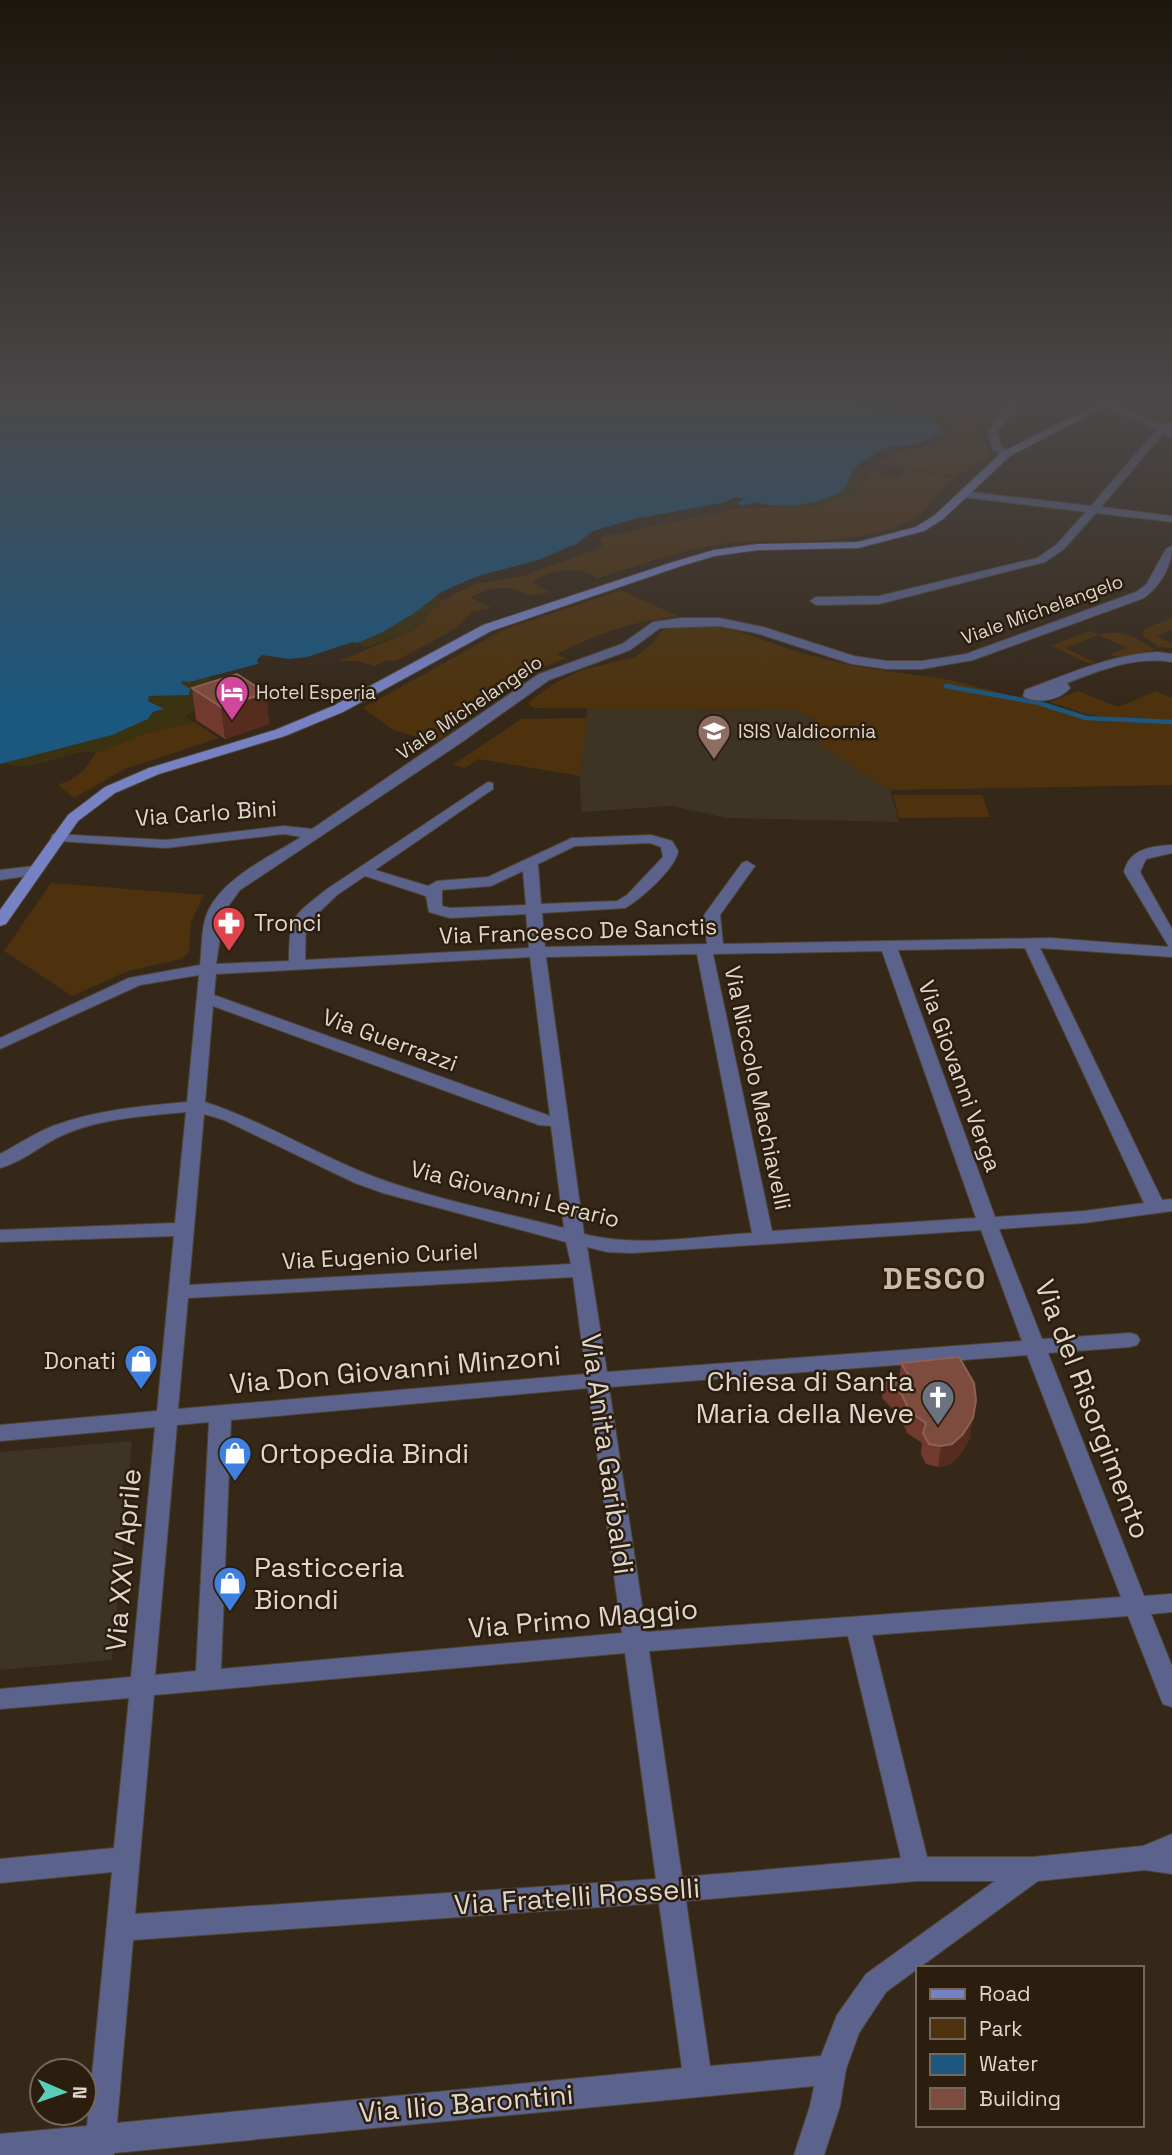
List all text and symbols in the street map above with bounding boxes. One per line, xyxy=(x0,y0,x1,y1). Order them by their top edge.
street label: Viale Michelangelo xyxy=(958,569,1127,650)
street label: Viale Michelangelo xyxy=(392,649,547,765)
hotel icon: Hotel Esperia xyxy=(213,673,251,722)
place label: Hotel Esperia xyxy=(256,680,376,705)
school or university icon: ISIS Valdicornia xyxy=(695,712,733,761)
place label: ISIS Valdicornia xyxy=(738,719,876,744)
street label: Via Carlo Bini xyxy=(134,793,278,833)
pharmacy icon: Tronci xyxy=(210,904,248,953)
place label: Tronci xyxy=(254,908,322,938)
street label: Via Francesco De Sanctis xyxy=(438,911,718,951)
street label: Via Niccolo Machiavelli xyxy=(717,963,799,1213)
street label: Via Giovanni Verga xyxy=(911,976,1009,1176)
street label: Via Guerrazzi xyxy=(318,1002,462,1078)
street label: Via Giovanni Lerario xyxy=(407,1153,623,1235)
street label: Via Eugenio Curiel xyxy=(281,1236,479,1276)
district label: DESCO xyxy=(883,1259,987,1298)
street label: Via del Risorgimento xyxy=(1027,1274,1159,1544)
street label: Via Anita Garibaldi xyxy=(573,1331,643,1577)
street label: Via Don Giovanni Minzoni xyxy=(228,1337,562,1401)
shop icon: Donati xyxy=(122,1342,160,1391)
place label: Donati xyxy=(44,1346,116,1376)
place label: Chiesa di Santa Maria della Neve xyxy=(696,1363,914,1431)
church icon: Chiesa di Santa Maria della Neve xyxy=(919,1378,957,1427)
shop icon: Ortopedia Bindi xyxy=(216,1434,254,1483)
place label: Ortopedia Bindi xyxy=(260,1435,469,1471)
street label: Via XXV Aprile xyxy=(97,1467,149,1653)
place label: Pasticceria Biondi xyxy=(254,1549,404,1617)
shop icon: Pasticceria Biondi xyxy=(211,1564,249,1613)
street label: Via Primo Maggio xyxy=(467,1590,699,1646)
street label: Via Fratelli Rosselli xyxy=(453,1869,701,1923)
legend xyxy=(916,1966,1144,2127)
text: Road xyxy=(979,1980,1031,2007)
text: Park xyxy=(979,2015,1023,2042)
text: Water xyxy=(979,2050,1038,2077)
north arrow xyxy=(28,2057,98,2127)
street label: Via Ilio Barontini xyxy=(357,2076,575,2130)
text: Building xyxy=(979,2085,1061,2112)
text: N xyxy=(67,2086,92,2099)

